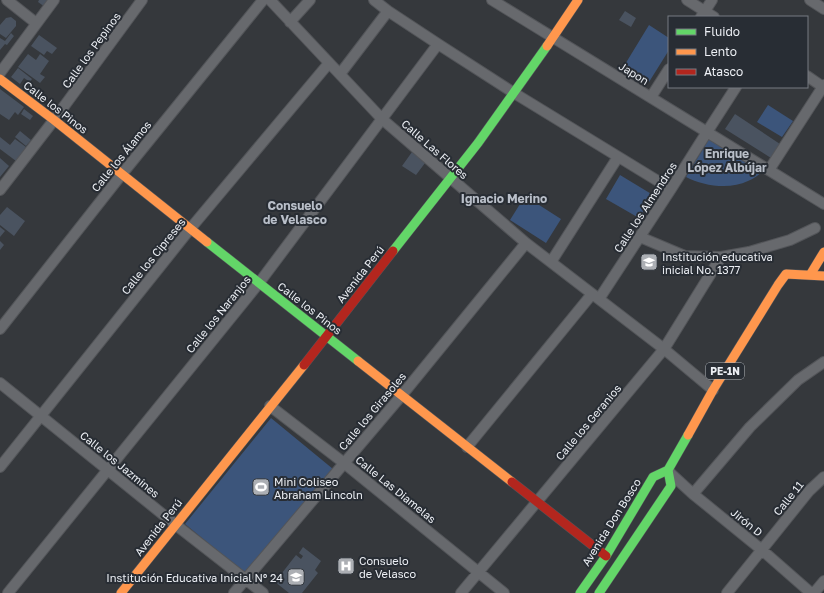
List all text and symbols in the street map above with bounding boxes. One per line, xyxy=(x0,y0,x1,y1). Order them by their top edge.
street label: Calle los Pepinos xyxy=(59,9,123,91)
legend xyxy=(668,16,808,88)
text: Fluido xyxy=(704,24,740,39)
text: Lento xyxy=(704,44,737,59)
street label: Japon xyxy=(617,59,651,87)
text: Atasco xyxy=(704,64,743,79)
street label: Calle los Pinos xyxy=(21,78,91,136)
street label: Calle Las Flores xyxy=(399,117,471,182)
street label: Calle los Álamos xyxy=(88,118,154,194)
district label: Enrique López Albújar xyxy=(687,146,767,175)
street label: Calle los Almendros xyxy=(611,159,679,255)
district label: Ignacio Merino xyxy=(461,191,547,206)
district label: Consuelo de Velasco xyxy=(263,198,327,227)
street label: Calle los Cipreses xyxy=(118,215,188,297)
street label: Avenida Perú xyxy=(334,243,386,305)
place label: Institución educativa inicial No. 1377 xyxy=(662,250,773,276)
school or university icon: Institución educativa inicial No. 1377 xyxy=(639,252,659,272)
street label: Calle los Naranjos xyxy=(183,273,253,355)
street label: Calle los Pinos xyxy=(275,279,345,337)
road number: PE-1N xyxy=(706,363,744,379)
street label: Calle los Girasoles xyxy=(336,369,408,453)
street label: Calle los Geranios xyxy=(552,381,624,463)
street label: Calle los Jazmines xyxy=(78,428,162,500)
street label: Calle Las Diamelas xyxy=(353,453,439,525)
place label: Mini Coliseo Abraham Lincoln xyxy=(274,475,363,501)
street label: Avenida Don Bosco xyxy=(579,476,643,568)
sports icon: Mini Coliseo Abraham Lincoln xyxy=(251,477,271,497)
street label: Calle 11 xyxy=(770,478,806,518)
street label: Avenida Perú xyxy=(132,496,184,558)
street label: Jirón D xyxy=(729,505,766,539)
place label: Consuelo de Velasco xyxy=(359,554,417,580)
hospital icon: Consuelo de Velasco xyxy=(336,556,356,576)
school or university icon: Institución Educativa Inicial Nº 24 xyxy=(286,567,306,587)
place label: Institución Educativa Inicial Nº 24 xyxy=(106,571,283,584)

